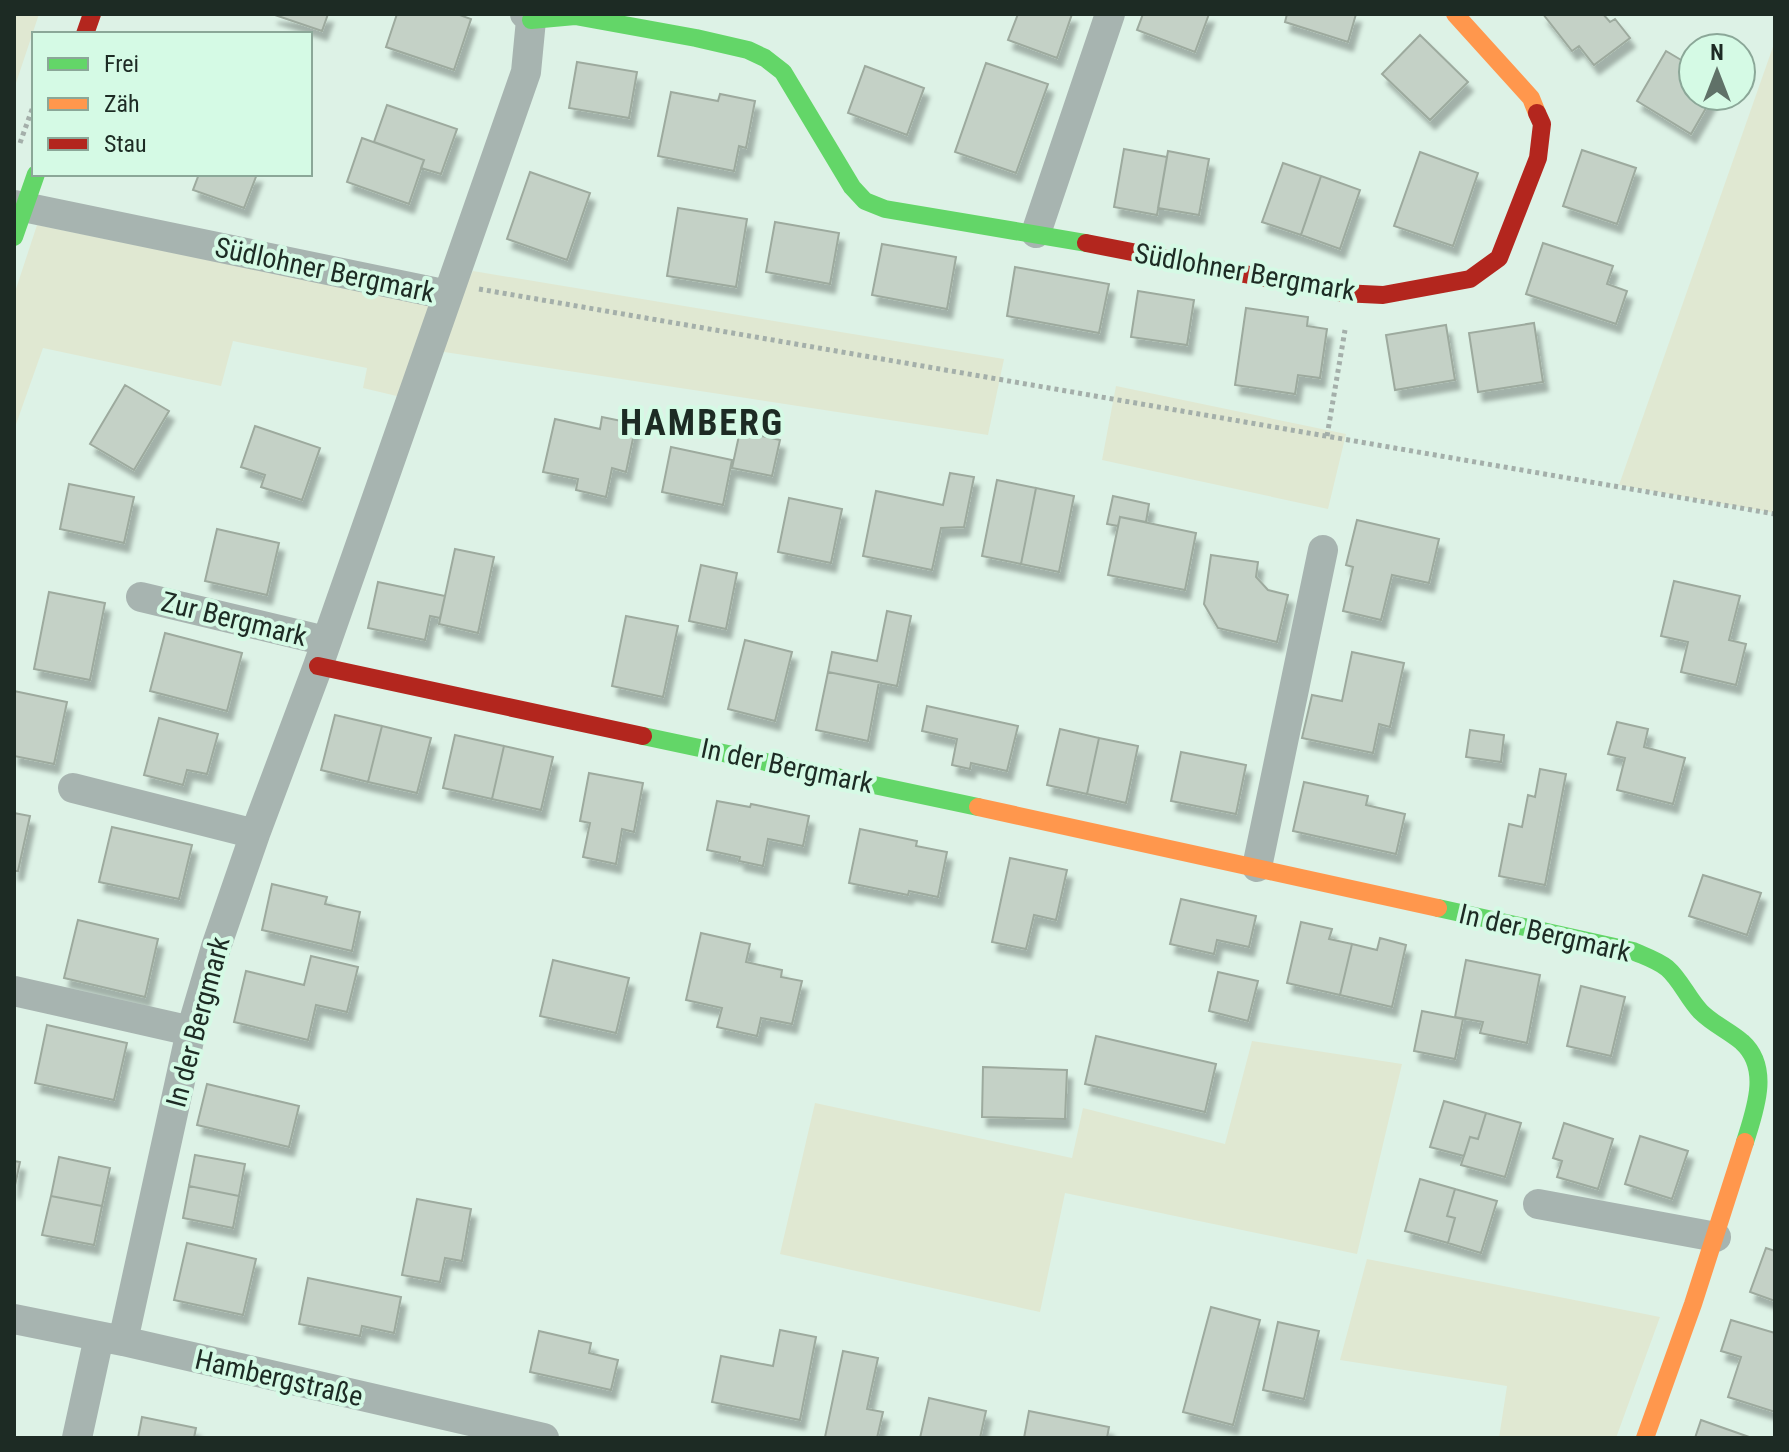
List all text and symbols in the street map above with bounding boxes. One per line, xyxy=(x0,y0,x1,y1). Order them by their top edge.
legend xyxy=(32,32,312,176)
north arrow xyxy=(1677,32,1757,112)
text: N xyxy=(1710,40,1724,65)
text: Frei xyxy=(104,50,139,78)
text: Zäh xyxy=(104,90,140,118)
text: Stau xyxy=(104,130,147,158)
street label: Südlohner Bergmark xyxy=(212,231,438,309)
street label: Südlohner Bergmark xyxy=(1132,236,1358,308)
district label: HAMBERG xyxy=(620,402,784,444)
street label: Zur Bergmark xyxy=(158,585,311,653)
street label: In der Bergmark xyxy=(698,732,876,800)
street label: In der Bergmark xyxy=(1456,897,1634,969)
street label: In der Bergmark xyxy=(159,933,237,1111)
street label: Hambergstraße xyxy=(192,1343,366,1413)

